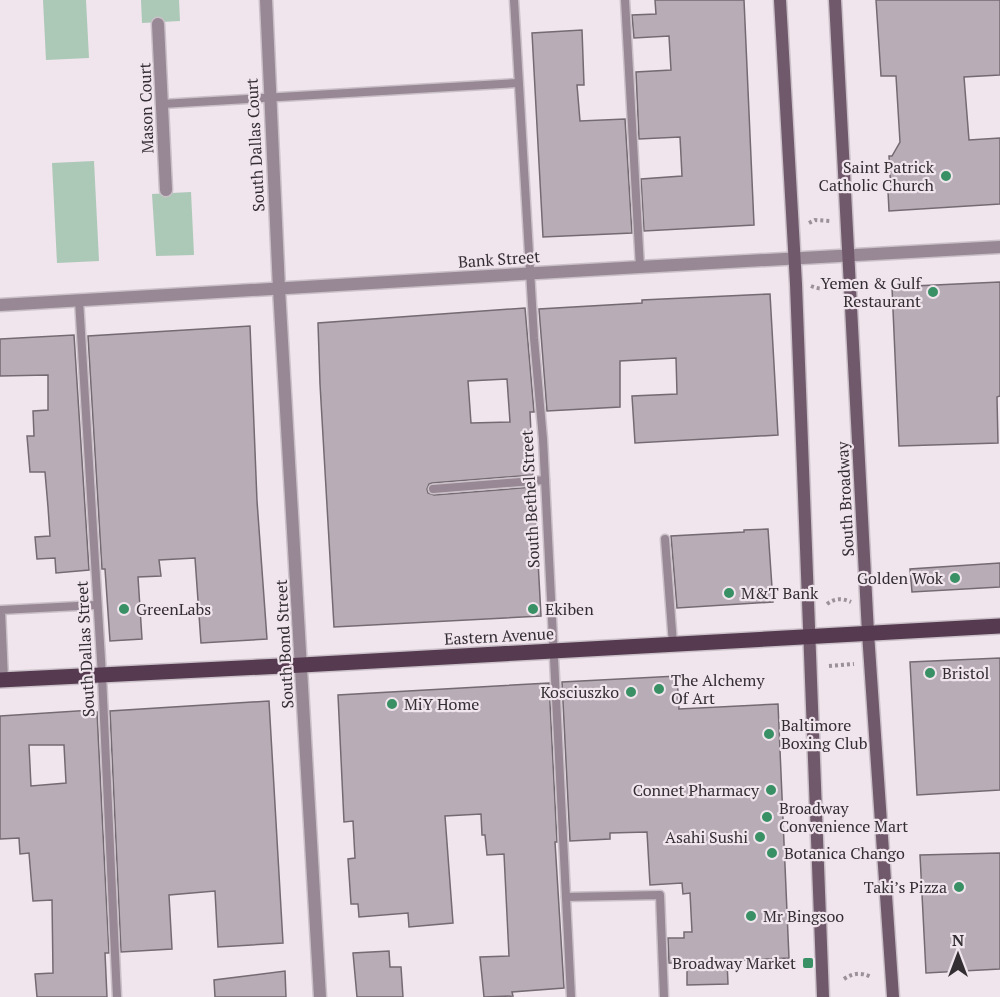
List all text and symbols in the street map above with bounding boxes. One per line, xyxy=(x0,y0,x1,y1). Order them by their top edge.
street label: Mason Court xyxy=(133,62,159,154)
street label: South Dallas Court xyxy=(241,78,269,212)
place label: Saint Patrick Catholic Church xyxy=(819,156,935,196)
marker: Saint Patrick Catholic Church xyxy=(939,169,953,183)
street label: Bank Street xyxy=(457,245,541,273)
place label: Yemen & Gulf Restaurant xyxy=(821,272,923,312)
marker: Yemen & Gulf Restaurant xyxy=(926,285,940,299)
street label: South Bethel Street xyxy=(515,429,545,569)
street label: South Broadway xyxy=(831,440,859,557)
place label: Golden Wok xyxy=(857,567,944,589)
marker: Golden Wok xyxy=(948,571,962,585)
street label: South Bond Street xyxy=(270,579,298,709)
street label: South Dallas Street xyxy=(70,580,100,718)
place label: M&T Bank xyxy=(741,582,819,604)
marker: M&T Bank xyxy=(722,586,736,600)
place label: GreenLabs xyxy=(136,598,211,620)
place label: Ekiben xyxy=(545,598,594,620)
marker: GreenLabs xyxy=(117,602,131,616)
marker: Ekiben xyxy=(526,602,540,616)
street label: Eastern Avenue xyxy=(444,622,554,650)
place label: Bristol xyxy=(942,662,990,684)
marker: Bristol xyxy=(923,666,937,680)
place label: The Alchemy Of Art xyxy=(671,669,765,709)
place label: Kosciuszko xyxy=(541,681,619,703)
marker: The Alchemy Of Art xyxy=(652,682,666,696)
marker: Kosciuszko xyxy=(624,685,638,699)
place label: MiY Home xyxy=(404,693,479,715)
marker: MiY Home xyxy=(385,697,399,711)
place label: Baltimore Boxing Club xyxy=(781,714,868,754)
marker: Baltimore Boxing Club xyxy=(762,727,776,741)
place label: Connet Pharmacy xyxy=(633,779,760,801)
marker: Connet Pharmacy xyxy=(764,783,778,797)
place label: Broadway Convenience Mart xyxy=(779,797,908,837)
marker: Broadway Convenience Mart xyxy=(760,810,774,824)
place label: Asahi Sushi xyxy=(665,826,748,848)
marker: Asahi Sushi xyxy=(753,830,767,844)
place label: Botanica Chango xyxy=(784,842,905,864)
marker: Botanica Chango xyxy=(765,846,779,860)
place label: Taki’s Pizza xyxy=(864,876,947,898)
marker: Taki’s Pizza xyxy=(952,880,966,894)
place label: Mr Bingsoo xyxy=(763,905,844,927)
marker: Mr Bingsoo xyxy=(744,909,758,923)
north arrow xyxy=(928,925,988,985)
text: N xyxy=(952,929,964,951)
place label: Broadway Market xyxy=(672,952,796,974)
marker: Broadway Market xyxy=(801,956,815,970)

